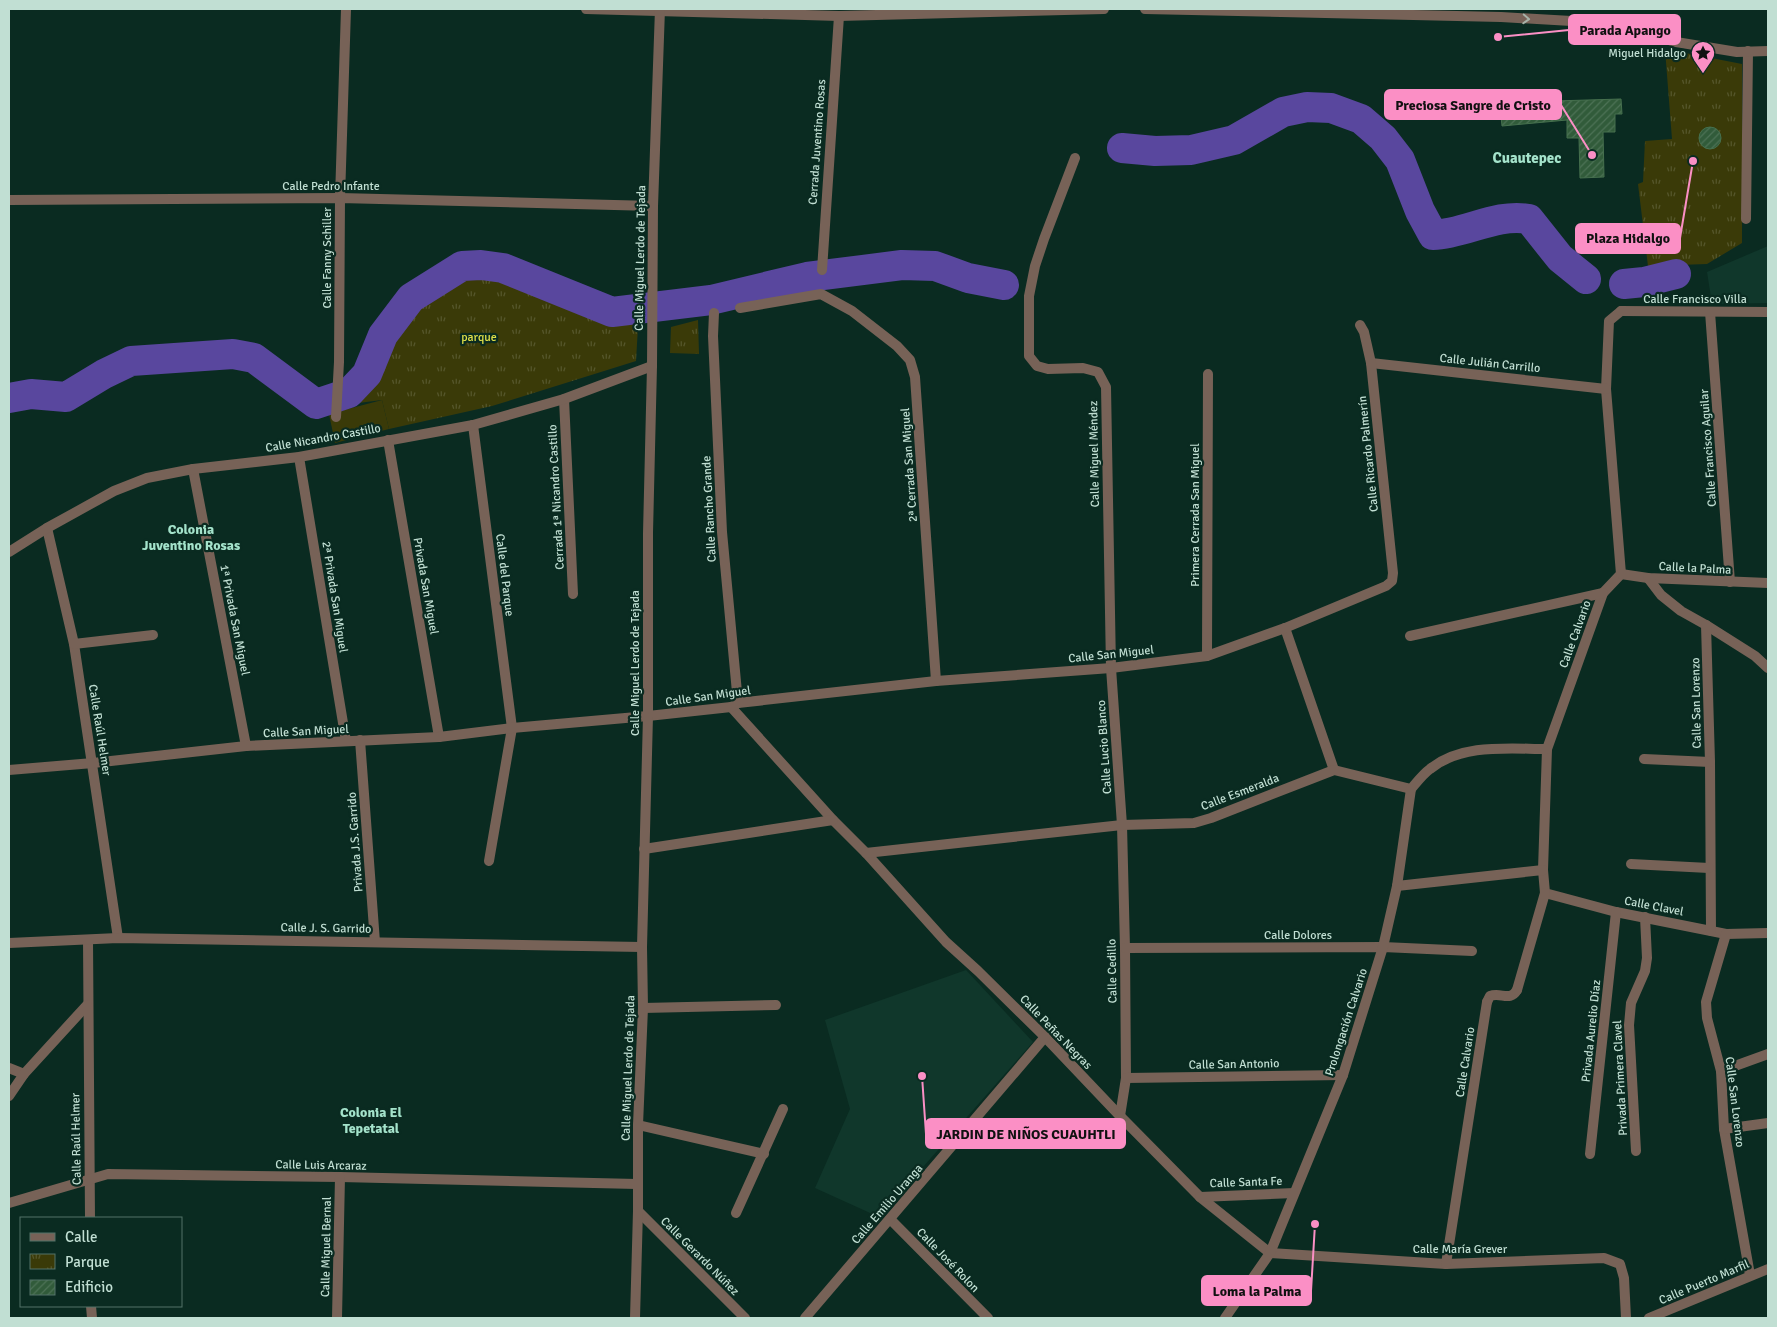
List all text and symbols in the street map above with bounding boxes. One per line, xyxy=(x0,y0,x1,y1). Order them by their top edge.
one-way arrow xyxy=(1523,13,1531,24)
callout: Parada Apango xyxy=(1569,15,1680,44)
text: Parada Apango xyxy=(1579,22,1671,39)
place icon: Miguel Hidalgo xyxy=(1690,40,1716,74)
place label: Miguel Hidalgo xyxy=(1608,46,1686,61)
street label: Cerrada Juventino Rosas xyxy=(806,79,829,205)
callout: Preciosa Sangre de Cristo xyxy=(1385,90,1561,119)
text: Preciosa Sangre de Cristo xyxy=(1395,97,1551,114)
district label: Cuautepec xyxy=(1493,149,1561,167)
street label: Calle Pedro Infante xyxy=(282,179,380,194)
street label: Calle Miguel Lerdo de Tejada xyxy=(632,185,649,331)
street label: Calle Fanny Schiller xyxy=(320,207,335,309)
callout: Plaza Hidalgo xyxy=(1576,224,1680,253)
text: Plaza Hidalgo xyxy=(1586,230,1670,247)
street label: Calle Francisco Villa xyxy=(1643,292,1747,307)
park label: parque xyxy=(461,330,497,345)
street label: Calle Julián Carrillo xyxy=(1439,351,1541,376)
street label: Calle Francisco Aguilar xyxy=(1697,388,1720,507)
street label: Calle Ricardo Palmerín xyxy=(1355,395,1382,513)
street label: Calle Miguel Méndez xyxy=(1086,401,1103,507)
street label: 2ª Cerrada San Miguel xyxy=(898,407,921,523)
street label: Calle Nicandro Castillo xyxy=(264,421,382,456)
street label: Cerrada 1ª Nicandro Castillo xyxy=(545,424,568,570)
street label: Primera Cerrada San Miguel xyxy=(1188,443,1203,587)
street label: Calle Rancho Grande xyxy=(699,455,720,563)
district label: Colonia Juventino Rosas xyxy=(142,521,240,554)
street label: Calle del Parque xyxy=(492,533,517,617)
street label: Privada San Miguel xyxy=(410,536,442,636)
street label: 2ª Privada San Miguel xyxy=(318,540,351,654)
street label: Calle la Palma xyxy=(1658,559,1732,578)
street label: 1ª Privada San Miguel xyxy=(216,563,253,677)
street label: Calle Miguel Lerdo de Tejada xyxy=(628,590,643,736)
street label: Calle Calvario xyxy=(1556,598,1595,670)
street label: Calle San Miguel xyxy=(1068,642,1155,666)
street label: Calle San Lorenzo xyxy=(1688,657,1705,749)
street label: Calle Raúl Helmer xyxy=(85,683,114,777)
street label: Calle San Miguel xyxy=(664,683,752,710)
street label: Calle Lucio Blanco xyxy=(1094,699,1115,795)
street label: Calle San Miguel xyxy=(263,722,350,741)
street label: Calle Esmeralda xyxy=(1199,771,1281,814)
street label: Privada J.S. Garrido xyxy=(345,791,366,893)
street label: Calle Clavel xyxy=(1623,893,1685,920)
street label: Calle J. S. Garrido xyxy=(281,920,371,937)
street label: Calle Dolores xyxy=(1264,928,1332,943)
street label: Calle Cedillo xyxy=(1104,939,1121,1003)
street label: Prolongación Calvario xyxy=(1322,966,1371,1078)
street label: Privada Aurelio Díaz xyxy=(1579,979,1604,1083)
street label: Calle Peñas Negras xyxy=(1016,992,1095,1073)
street label: Calle Miguel Lerdo de Tejada xyxy=(618,995,639,1141)
street label: Privada Primera Clavel xyxy=(1610,1019,1631,1136)
street label: Calle Calvario xyxy=(1453,1026,1478,1098)
street label: Calle San Antonio xyxy=(1188,1056,1280,1073)
street label: Calle San Lorenzo xyxy=(1722,1056,1747,1148)
street label: Calle Raúl Helmer xyxy=(68,1092,85,1185)
district label: Colonia El Tepetatal xyxy=(340,1104,403,1137)
callout: JARDIN DE NIÑOS CUAUHTLI xyxy=(926,1119,1125,1148)
text: JARDIN DE NIÑOS CUAUHTLI xyxy=(936,1126,1116,1143)
street label: Calle Luis Arcaraz xyxy=(275,1157,367,1174)
street label: Calle Emilio Uranga xyxy=(848,1161,926,1247)
street label: Calle Santa Fe xyxy=(1209,1174,1283,1191)
street label: Calle Miguel Bernal xyxy=(318,1196,335,1297)
street label: Calle Gerardo Núñez xyxy=(657,1214,742,1299)
legend xyxy=(20,1217,182,1307)
street label: Calle José Rolon xyxy=(913,1225,982,1296)
text: Calle xyxy=(65,1228,98,1246)
street label: Calle María Grever xyxy=(1413,1242,1508,1257)
text: Parque xyxy=(65,1253,110,1271)
street label: Calle Puerto Marfil xyxy=(1657,1257,1752,1308)
callout: Loma la Palma xyxy=(1202,1276,1311,1305)
text: Edificio xyxy=(65,1278,113,1296)
text: Loma la Palma xyxy=(1213,1283,1301,1300)

